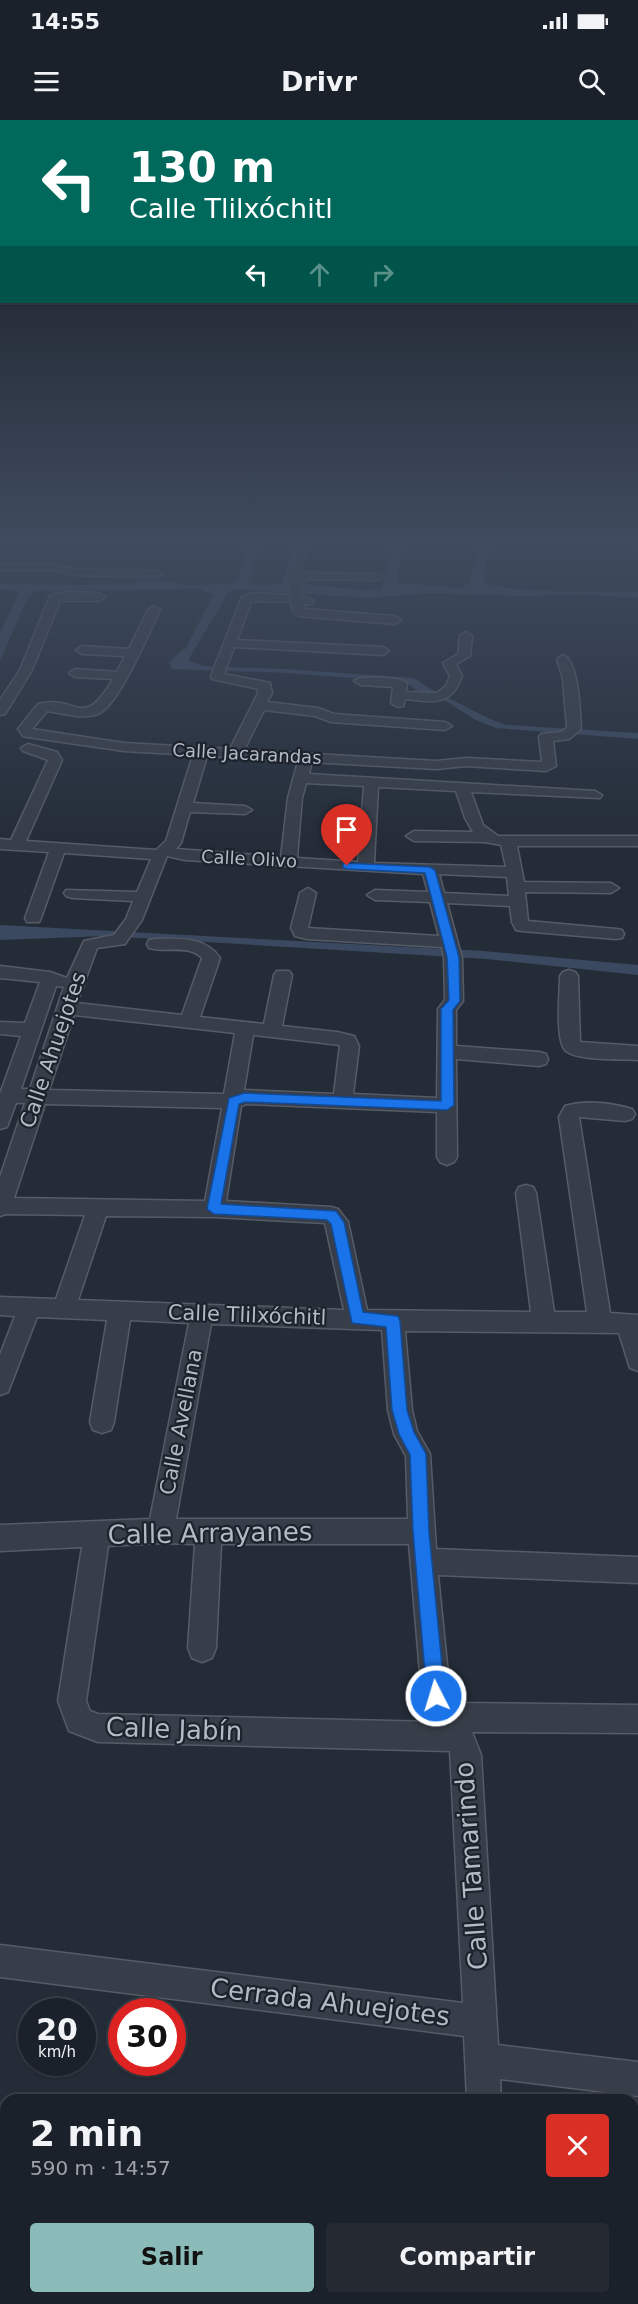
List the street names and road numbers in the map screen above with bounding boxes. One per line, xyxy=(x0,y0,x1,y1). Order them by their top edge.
street label: Calle Jacarandas xyxy=(172,739,322,768)
street label: Calle Olivo xyxy=(200,845,298,872)
street label: Calle Ahuejotes xyxy=(15,969,91,1131)
street label: Calle Tlilxóchitl xyxy=(167,1300,327,1330)
street label: Calle Avellana xyxy=(155,1347,207,1497)
street label: Calle Arrayanes xyxy=(107,1516,313,1550)
street label: Calle Jabín xyxy=(105,1712,243,1746)
street label: Calle Tamarindo xyxy=(449,1761,493,1971)
street label: Cerrada Ahuejotes xyxy=(208,1972,452,2032)

